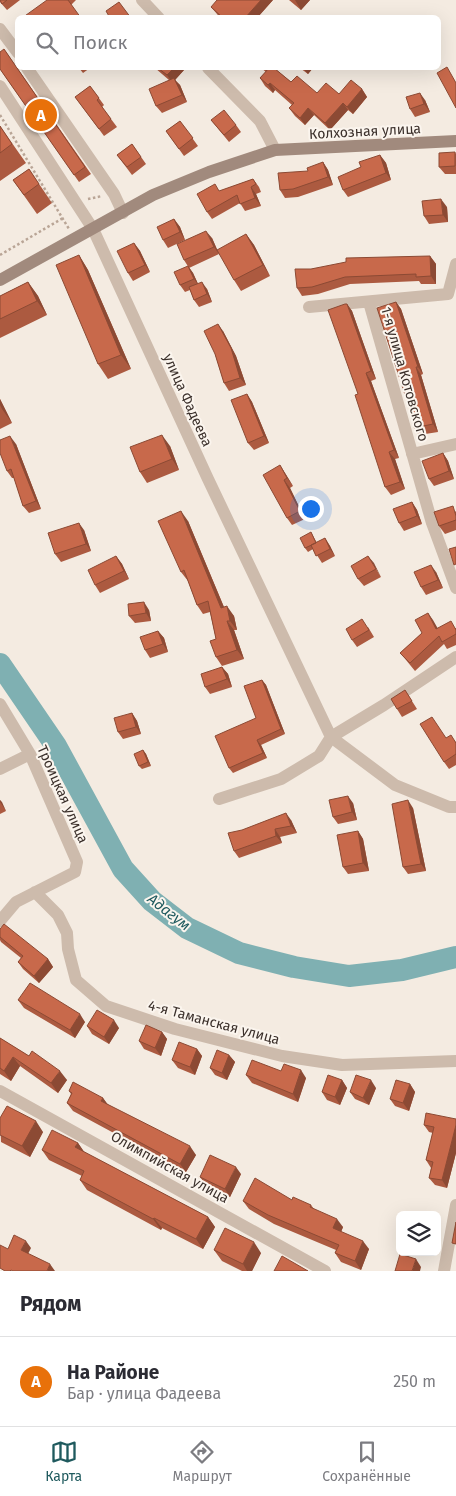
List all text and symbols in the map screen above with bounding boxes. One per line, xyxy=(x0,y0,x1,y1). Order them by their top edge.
search box xyxy=(15,15,441,70)
icon: search xyxy=(33,29,61,57)
text: Поиск xyxy=(73,31,127,54)
pin: A xyxy=(25,96,57,134)
street label: Колхозная улица xyxy=(309,120,421,143)
street label: 1-я улица Котовского xyxy=(377,305,432,443)
street label: улица Фадеева xyxy=(159,351,216,449)
your location xyxy=(298,496,324,522)
street label: Троицкая улица xyxy=(33,743,92,846)
water label: Адагум xyxy=(143,889,194,934)
street label: 4-я Таманская улица xyxy=(146,997,282,1048)
street label: Олимпийская улица xyxy=(108,1128,232,1207)
map controls xyxy=(396,1211,441,1256)
button: layers xyxy=(396,1211,441,1256)
text: Рядом xyxy=(20,1291,81,1317)
text: На Районе xyxy=(67,1361,159,1384)
text: A xyxy=(31,1372,41,1391)
text: 250 m xyxy=(393,1372,436,1391)
text: Бар · улица Фадеева xyxy=(67,1384,221,1403)
tab: Карта xyxy=(45,1438,82,1485)
tab: Маршрут xyxy=(173,1438,232,1485)
tab: Сохранённые xyxy=(322,1438,411,1485)

